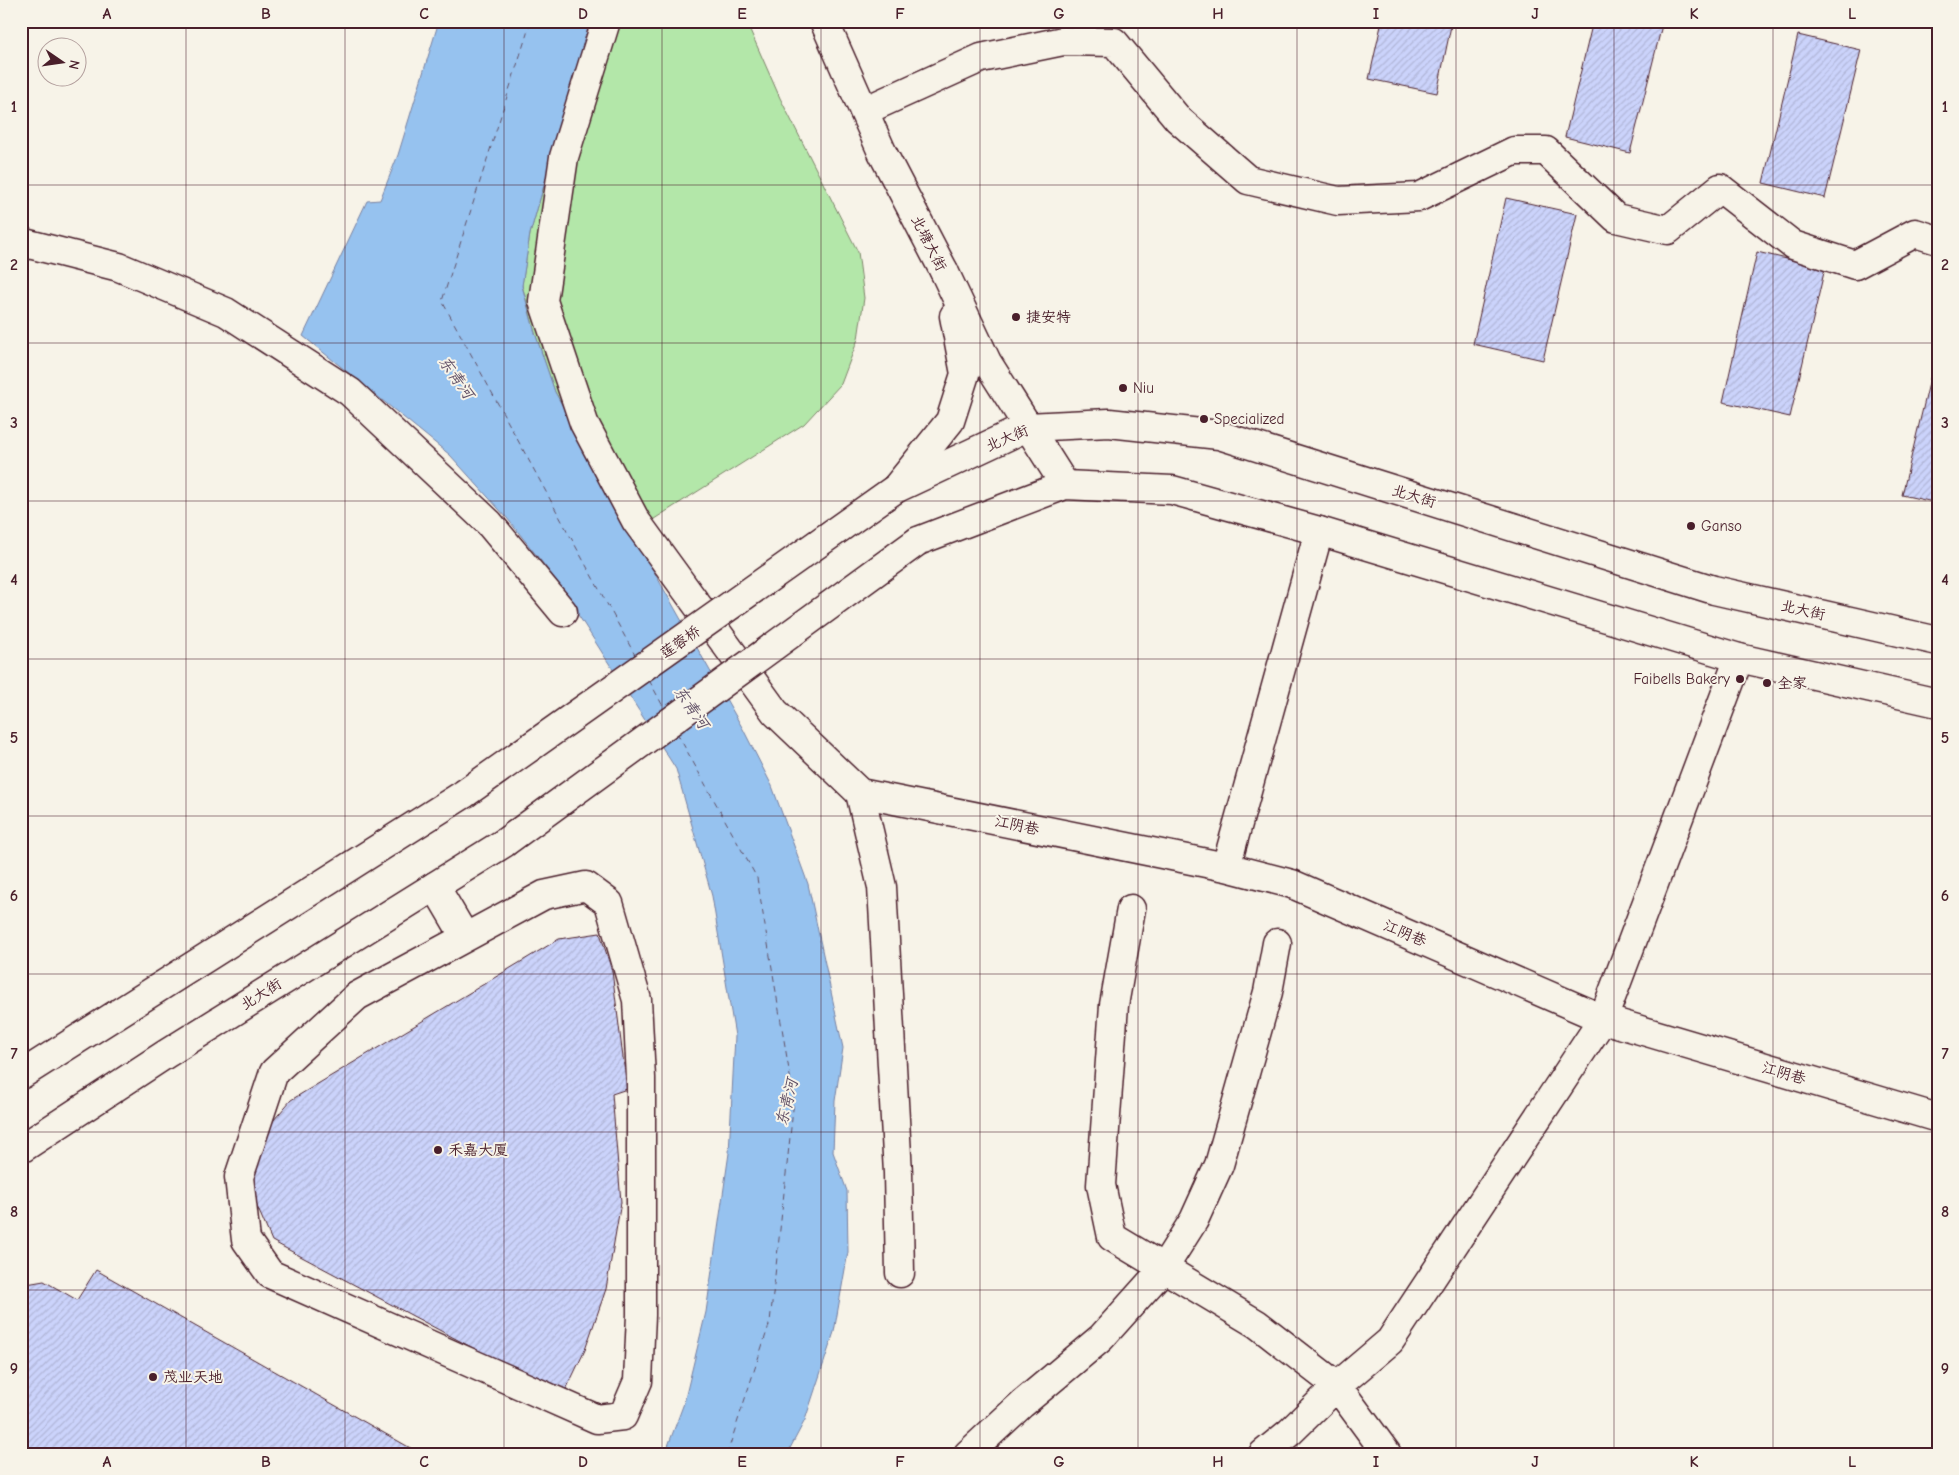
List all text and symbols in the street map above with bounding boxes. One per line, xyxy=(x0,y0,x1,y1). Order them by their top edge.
text: A xyxy=(103,5,112,23)
text: B xyxy=(261,5,271,23)
text: C xyxy=(419,5,429,23)
text: D xyxy=(578,5,588,23)
text: E xyxy=(737,5,747,23)
text: F xyxy=(895,5,905,23)
text: G xyxy=(1053,5,1065,23)
text: H xyxy=(1212,5,1224,23)
text: I xyxy=(1373,5,1379,23)
text: J xyxy=(1531,5,1539,23)
text: K xyxy=(1689,5,1699,23)
text: L xyxy=(1848,5,1856,23)
north arrow xyxy=(38,38,88,88)
text: N xyxy=(65,58,83,71)
text: 1 xyxy=(11,98,17,116)
text: 1 xyxy=(1942,98,1948,116)
street label: 北塘大街 xyxy=(907,212,951,274)
text: 2 xyxy=(10,256,18,274)
text: 2 xyxy=(1941,256,1949,274)
place label: 捷安特 xyxy=(1026,308,1071,326)
marker: 捷安特 xyxy=(1010,311,1022,323)
water label: 东青河 xyxy=(435,353,479,405)
place label: Niu xyxy=(1133,379,1154,397)
marker: Niu xyxy=(1117,382,1129,394)
place label: Specialized xyxy=(1214,410,1284,428)
marker: Specialized xyxy=(1198,413,1210,425)
text: 3 xyxy=(10,414,18,432)
text: 3 xyxy=(1941,414,1949,432)
street label: 北大街 xyxy=(983,421,1031,455)
street label: 北大街 xyxy=(1390,481,1438,511)
place label: Ganso xyxy=(1701,517,1742,535)
marker: Ganso xyxy=(1685,520,1697,532)
text: 4 xyxy=(10,571,18,589)
text: 4 xyxy=(1941,571,1949,589)
street label: 北大街 xyxy=(1779,596,1827,624)
street label: 莲蓉桥 xyxy=(656,622,704,662)
place label: Faibells Bakery xyxy=(1634,670,1730,688)
marker: Faibells Bakery xyxy=(1734,673,1746,685)
place label: 全家 xyxy=(1777,674,1807,692)
marker: 全家 xyxy=(1761,677,1773,689)
water label: 东青河 xyxy=(670,683,714,735)
text: 5 xyxy=(10,729,18,747)
text: 5 xyxy=(1941,729,1949,747)
street label: 江阴巷 xyxy=(993,812,1041,838)
text: 6 xyxy=(10,887,18,905)
text: 6 xyxy=(1941,887,1949,905)
street label: 江阴巷 xyxy=(1381,916,1429,950)
street label: 北大街 xyxy=(237,974,285,1014)
text: 7 xyxy=(10,1045,18,1063)
text: 7 xyxy=(1941,1045,1949,1063)
street label: 江阴巷 xyxy=(1760,1058,1808,1088)
water label: 东青河 xyxy=(772,1074,802,1128)
place label: 禾嘉大厦 xyxy=(448,1141,508,1159)
marker: 禾嘉大厦 xyxy=(432,1144,444,1156)
text: 8 xyxy=(10,1203,18,1221)
text: 8 xyxy=(1941,1203,1949,1221)
text: 9 xyxy=(10,1360,18,1378)
text: 9 xyxy=(1941,1360,1949,1378)
place label: 茂业天地 xyxy=(163,1368,223,1386)
marker: 茂业天地 xyxy=(147,1371,159,1383)
text: A xyxy=(103,1453,112,1471)
text: B xyxy=(261,1453,271,1471)
text: C xyxy=(419,1453,429,1471)
text: D xyxy=(578,1453,588,1471)
text: E xyxy=(737,1453,747,1471)
text: F xyxy=(895,1453,905,1471)
text: G xyxy=(1053,1453,1065,1471)
text: H xyxy=(1212,1453,1224,1471)
text: I xyxy=(1373,1453,1379,1471)
text: J xyxy=(1531,1453,1539,1471)
text: K xyxy=(1689,1453,1699,1471)
text: L xyxy=(1848,1453,1856,1471)

